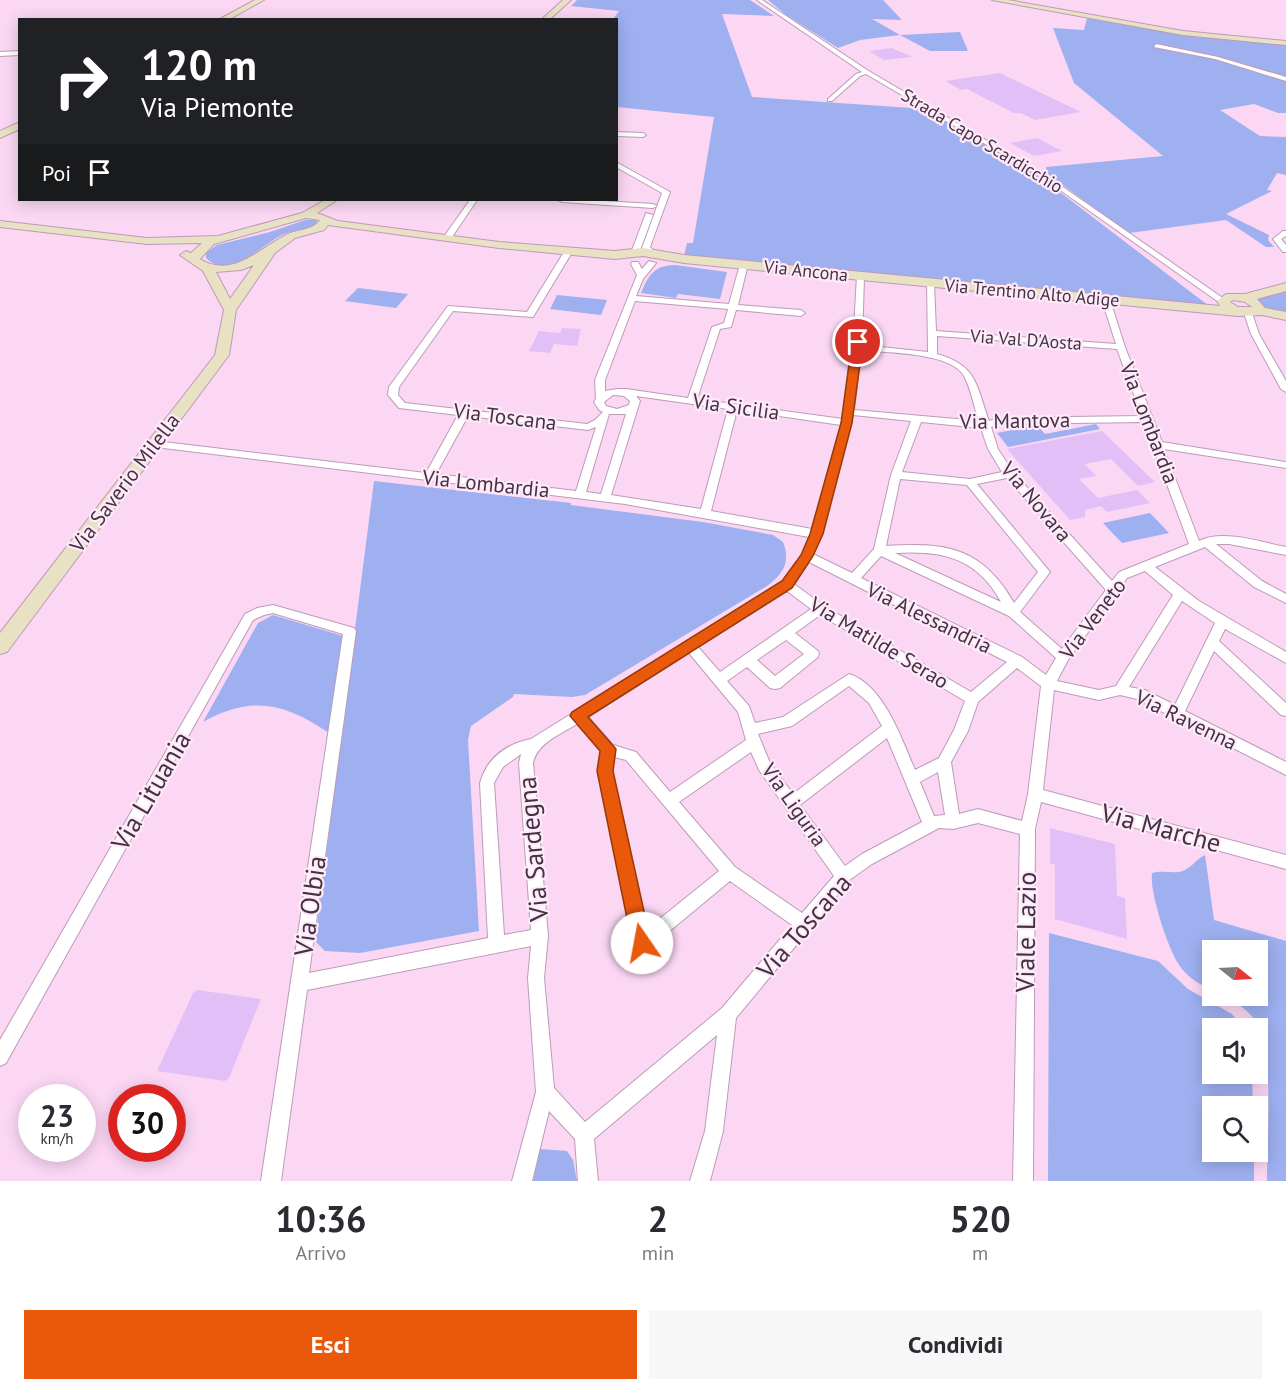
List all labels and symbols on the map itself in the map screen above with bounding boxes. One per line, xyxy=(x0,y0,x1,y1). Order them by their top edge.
street label: Strada Capo Scardicchio xyxy=(897,83,1067,198)
street label: Via Ancona xyxy=(762,255,849,286)
street label: Via Trentino Alto Adige xyxy=(943,273,1120,312)
pin xyxy=(832,316,883,367)
street label: Via Val D'Aosta xyxy=(968,324,1083,355)
street label: Via Lombardia xyxy=(1114,357,1185,487)
street label: Via Sicilia xyxy=(690,387,781,426)
street label: Via Toscana xyxy=(451,397,558,436)
street label: Via Mantova xyxy=(958,406,1070,435)
street label: Via Saverio Milella xyxy=(63,408,186,558)
street label: Via Novara xyxy=(994,455,1078,547)
street label: Via Lombardia xyxy=(420,463,551,504)
street label: Via Veneto xyxy=(1053,573,1132,665)
street label: Via Alessandria xyxy=(861,575,996,660)
street label: Via Matilde Serao xyxy=(804,590,954,695)
street label: Via Ravenna xyxy=(1130,683,1242,756)
street label: Via Lituania xyxy=(103,725,198,857)
street label: Via Liguria xyxy=(755,757,833,852)
street label: Via Sardegna xyxy=(510,775,555,924)
street label: Via Marche xyxy=(1096,795,1225,859)
street label: Via Olbia xyxy=(286,854,333,959)
street label: Via Toscana xyxy=(748,866,858,986)
street label: Viale Lazio xyxy=(1008,871,1043,994)
position arrow xyxy=(610,911,674,975)
north arrow xyxy=(1202,940,1268,1006)
speed limit sign: 30 xyxy=(108,1084,186,1162)

